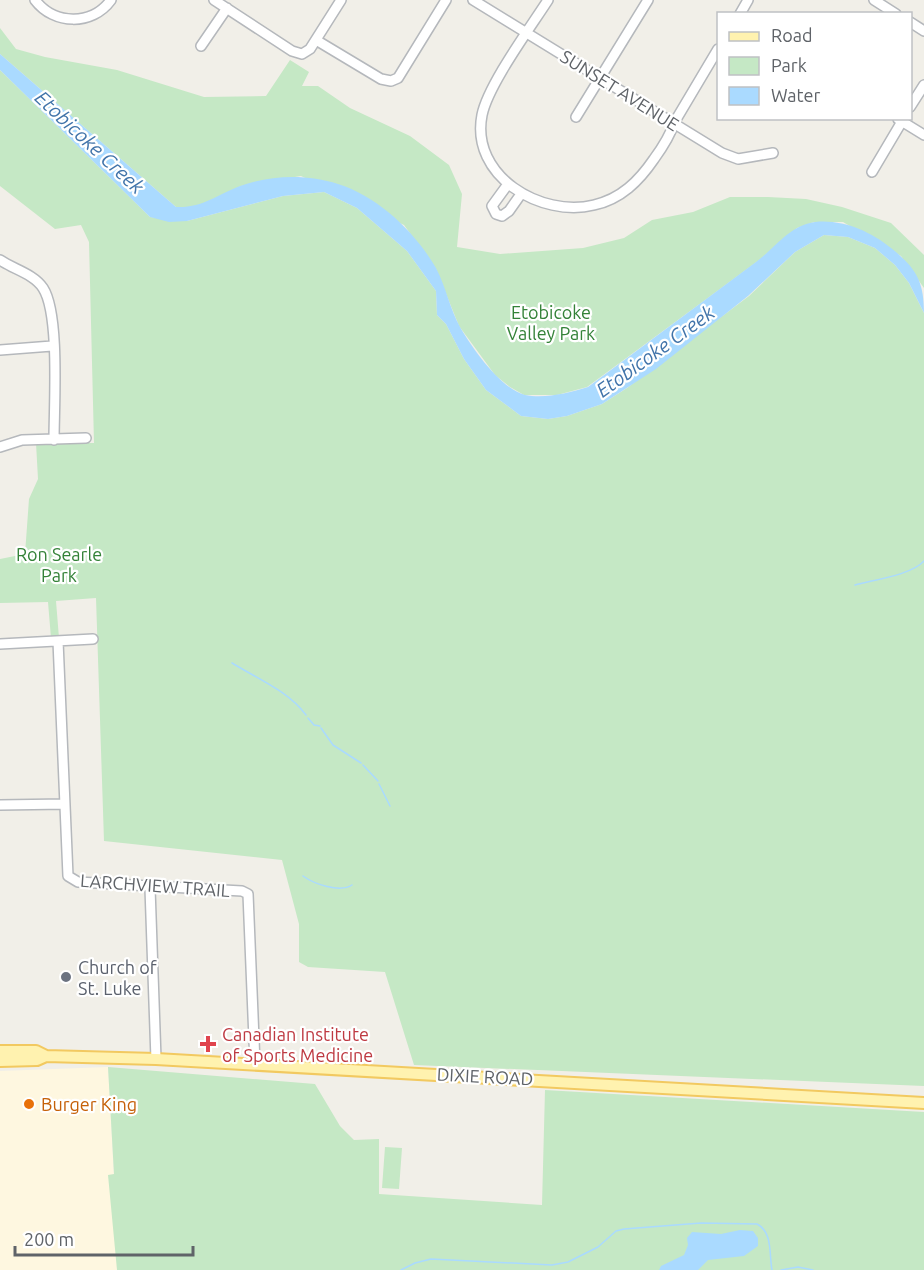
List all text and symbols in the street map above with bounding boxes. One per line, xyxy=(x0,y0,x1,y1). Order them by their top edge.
legend xyxy=(717,12,912,120)
text: Road xyxy=(771,25,813,45)
street label: SUNSET AVENUE xyxy=(557,46,683,134)
text: Park xyxy=(771,55,807,75)
text: Water xyxy=(771,85,821,105)
water label: Etobicoke Creek xyxy=(31,86,150,199)
water label: Etobicoke Creek xyxy=(591,300,719,402)
park label: Etobicoke Valley Park xyxy=(507,302,595,343)
park label: Ron Searle Park xyxy=(16,544,102,585)
street label: LARCHVIEW TRAIL xyxy=(79,870,231,900)
place label: Church of St. Luke xyxy=(78,957,157,998)
marker: Church of St. Luke xyxy=(59,970,73,984)
place label: Canadian Institute of Sports Medicine xyxy=(222,1024,373,1065)
marker: Canadian Institute of Sports Medicine xyxy=(199,1035,217,1053)
street label: DIXIE ROAD xyxy=(436,1063,534,1089)
place label: Burger King xyxy=(41,1094,137,1114)
marker: Burger King xyxy=(22,1097,36,1111)
scale bar xyxy=(15,1219,194,1257)
text: 200 m xyxy=(24,1229,74,1249)

